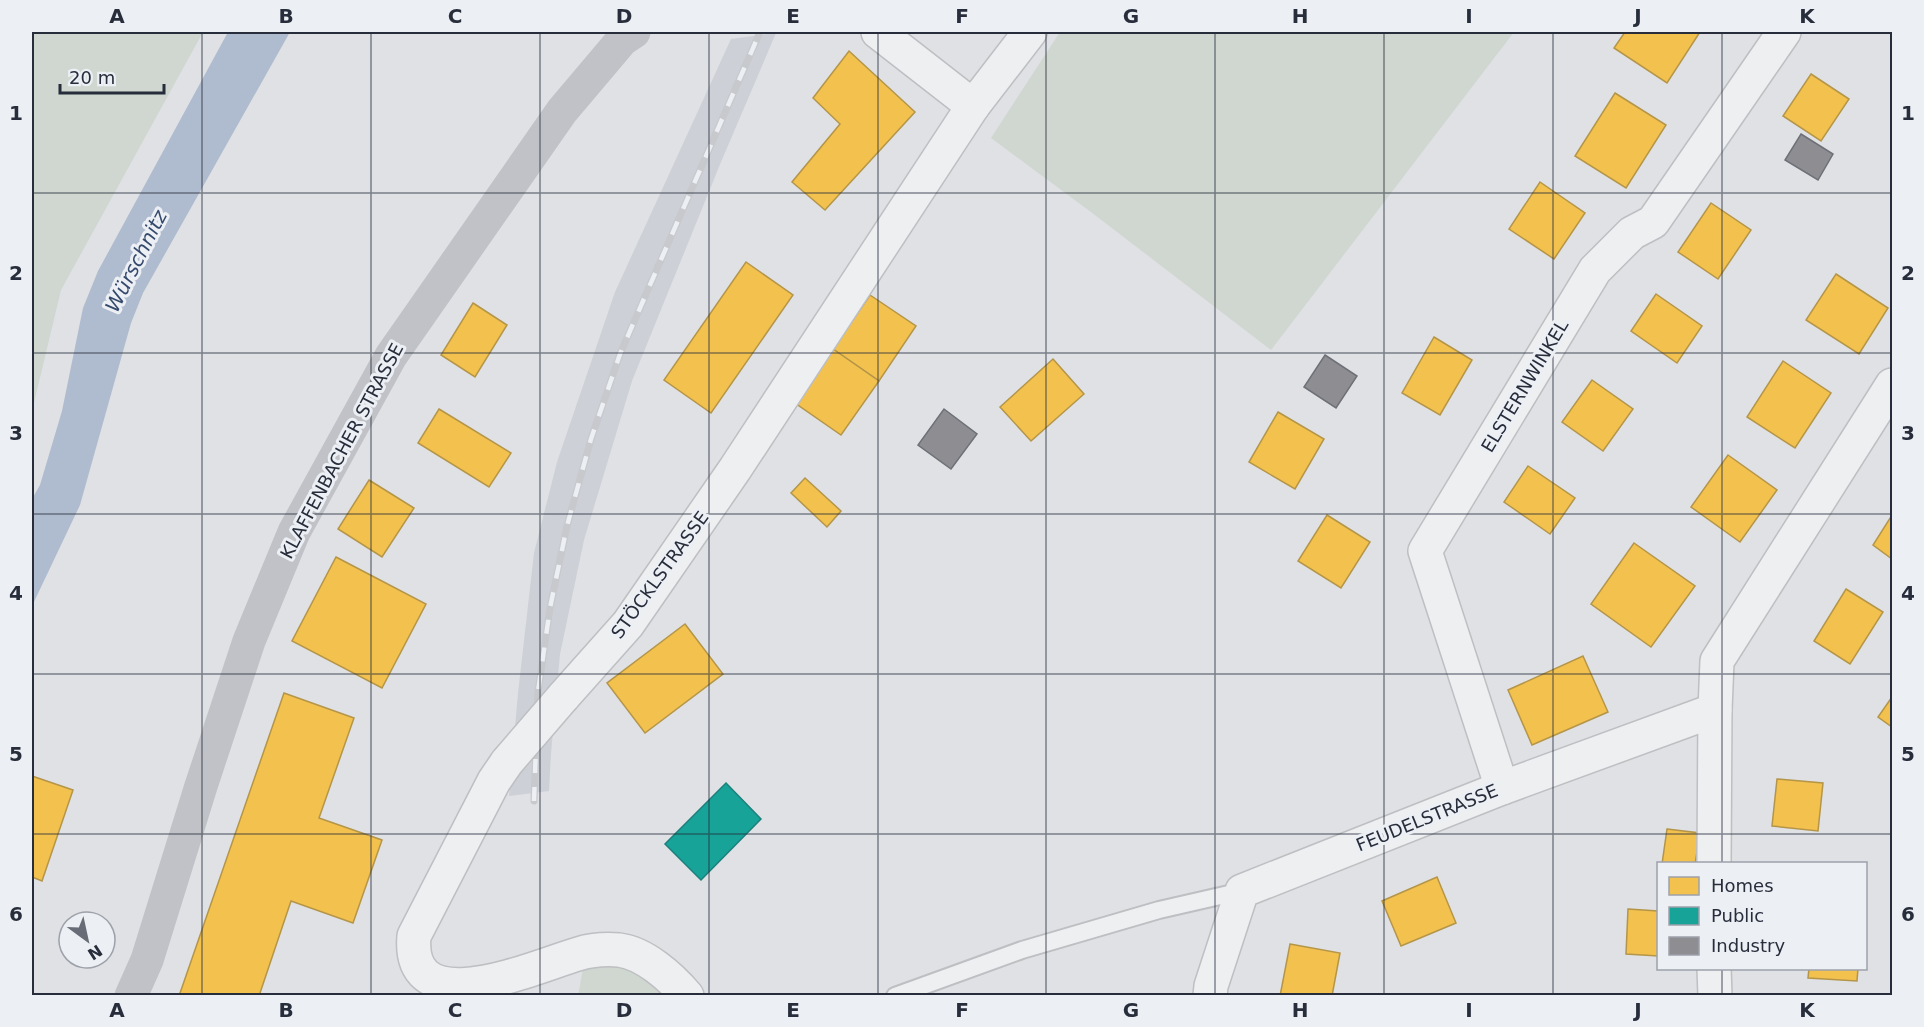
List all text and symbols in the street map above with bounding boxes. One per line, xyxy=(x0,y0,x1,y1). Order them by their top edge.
text: A xyxy=(109,4,125,28)
text: B xyxy=(278,4,294,28)
text: C xyxy=(448,4,462,28)
text: D xyxy=(616,4,632,28)
text: E xyxy=(786,4,800,28)
text: F xyxy=(955,4,969,28)
text: G xyxy=(1123,4,1139,28)
text: H xyxy=(1292,4,1308,28)
text: I xyxy=(1465,4,1473,28)
text: J xyxy=(1632,4,1642,28)
text: K xyxy=(1799,4,1816,28)
scale bar xyxy=(60,57,164,95)
text: 20 m xyxy=(69,67,115,88)
text: 1 xyxy=(9,101,23,125)
text: 1 xyxy=(1901,101,1915,125)
water label: Würschnitz xyxy=(100,206,172,316)
text: 2 xyxy=(9,261,23,285)
text: 2 xyxy=(1901,261,1915,285)
street label: ELSTERNWINKEL xyxy=(1477,316,1572,456)
street label: KLAFFENBACHER STRASSE xyxy=(276,339,407,562)
text: 3 xyxy=(9,421,23,445)
text: 3 xyxy=(1901,421,1915,445)
street label: STÖCKLSTRASSE xyxy=(607,507,713,642)
text: 4 xyxy=(9,581,23,605)
text: 4 xyxy=(1901,581,1915,605)
text: 5 xyxy=(9,742,23,766)
text: 5 xyxy=(1901,742,1915,766)
street label: FEUDELSTRASSE xyxy=(1353,780,1501,856)
legend xyxy=(1657,862,1867,970)
text: Homes xyxy=(1711,875,1774,896)
text: 6 xyxy=(9,902,23,926)
text: 6 xyxy=(1901,902,1915,926)
text: Public xyxy=(1711,905,1764,926)
north arrow xyxy=(57,910,117,970)
text: Industry xyxy=(1711,935,1785,956)
text: N xyxy=(84,941,106,964)
text: A xyxy=(109,998,125,1022)
text: B xyxy=(278,998,294,1022)
text: C xyxy=(448,998,462,1022)
text: D xyxy=(616,998,632,1022)
text: E xyxy=(786,998,800,1022)
text: F xyxy=(955,998,969,1022)
text: G xyxy=(1123,998,1139,1022)
text: H xyxy=(1292,998,1308,1022)
text: I xyxy=(1465,998,1473,1022)
text: J xyxy=(1632,998,1642,1022)
text: K xyxy=(1799,998,1816,1022)

